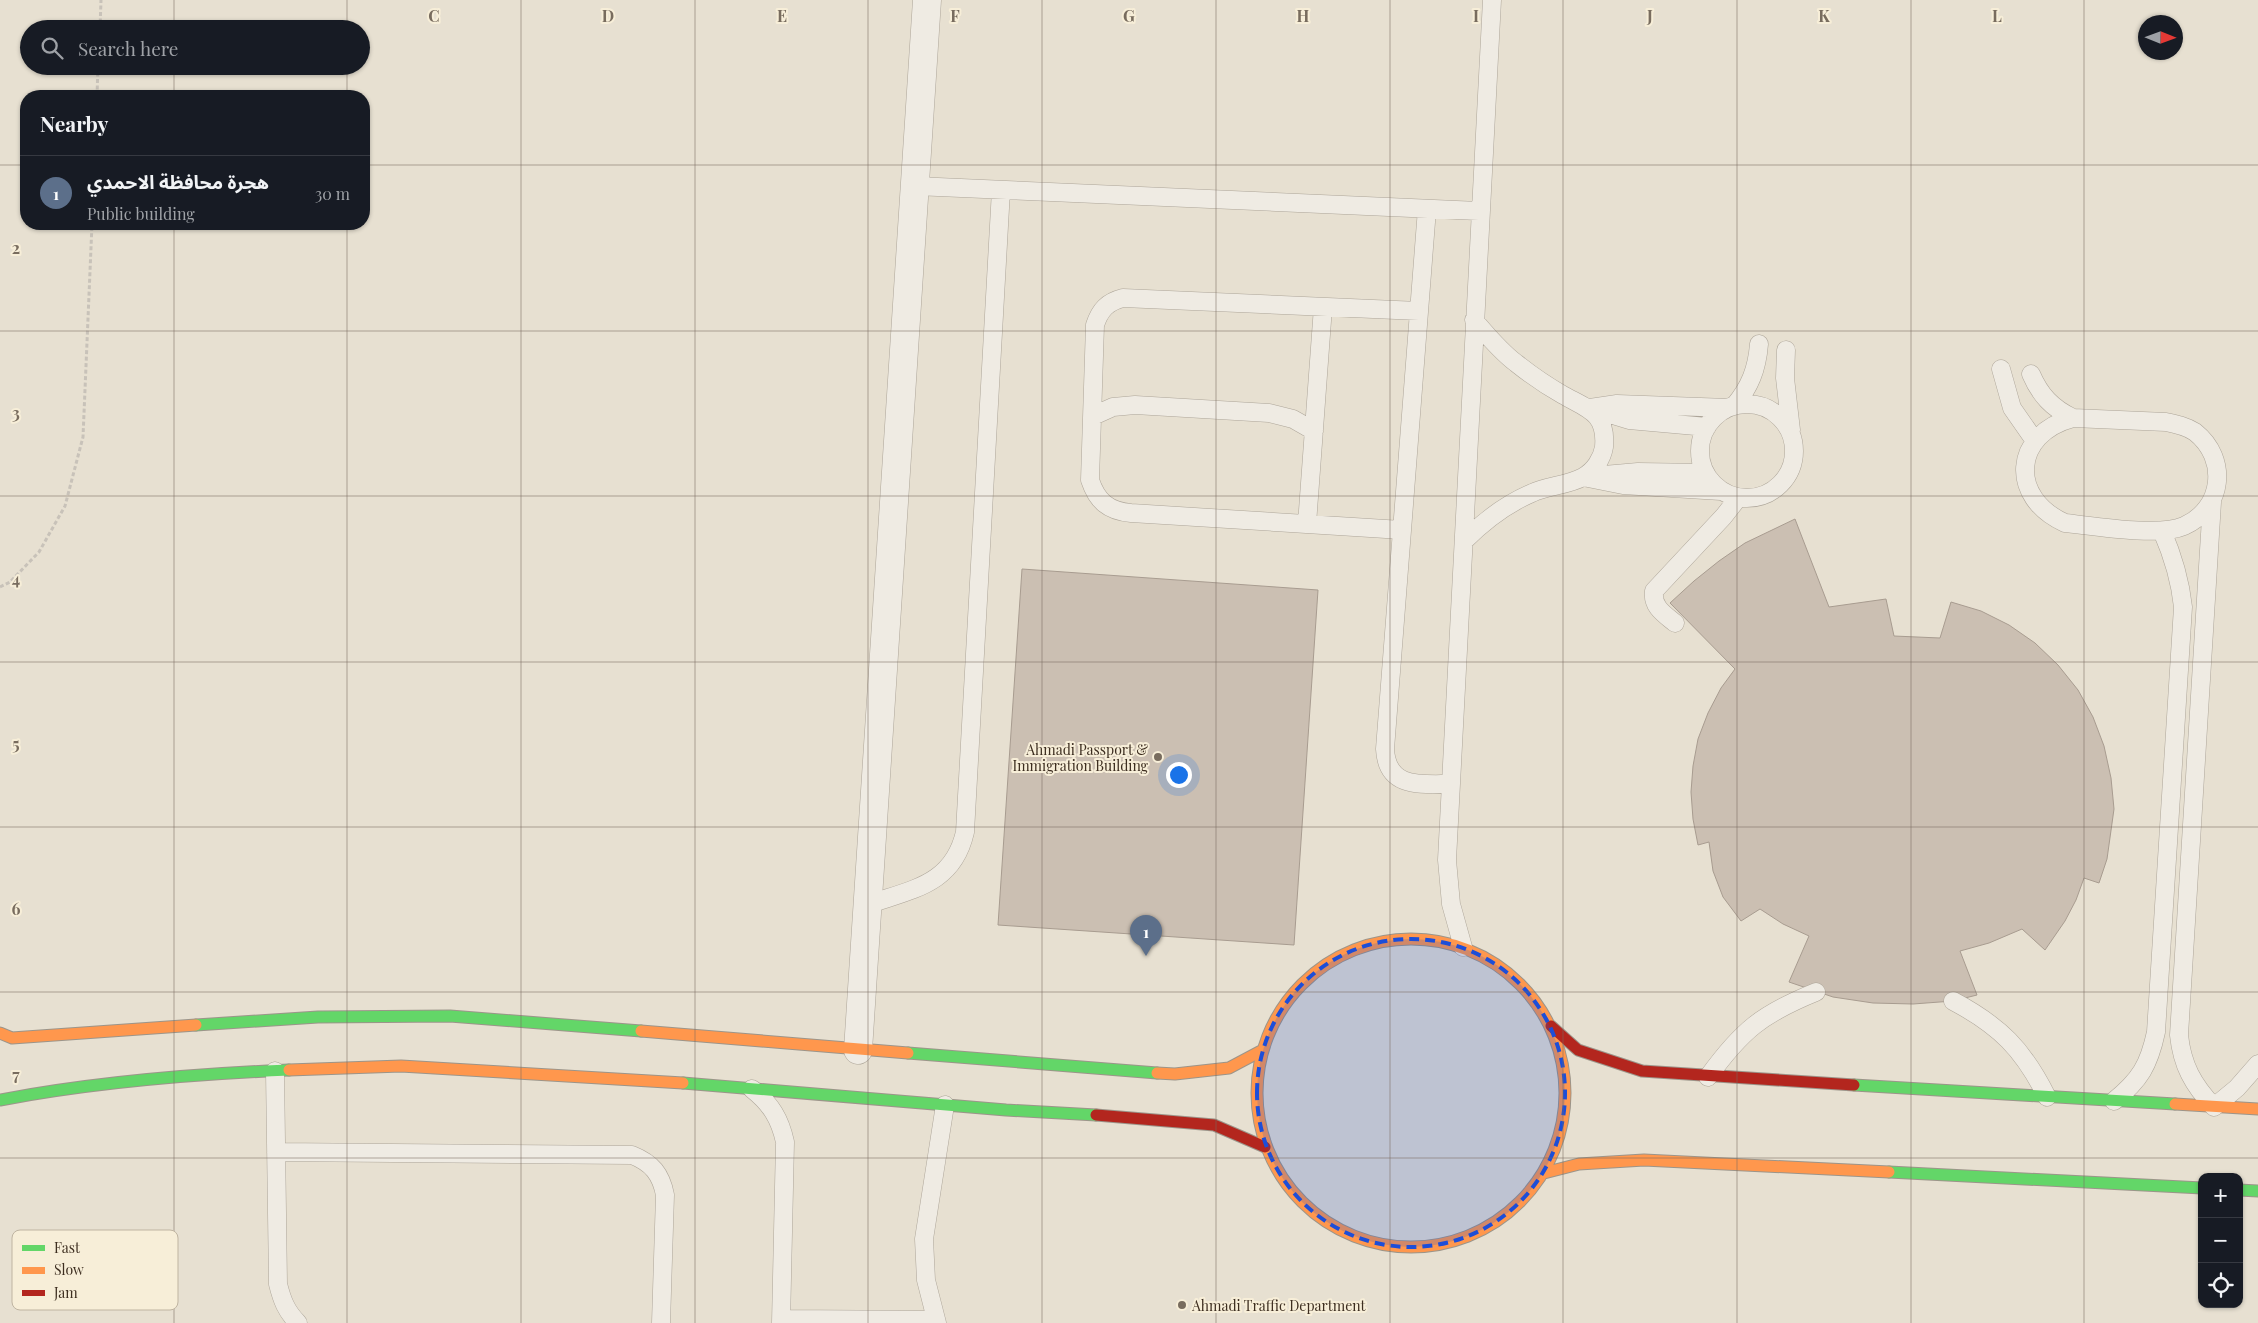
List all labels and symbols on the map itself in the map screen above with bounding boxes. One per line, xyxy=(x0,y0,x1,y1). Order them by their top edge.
text: C xyxy=(428,5,440,26)
text: D xyxy=(602,5,614,26)
text: E xyxy=(777,5,787,26)
text: F xyxy=(950,5,960,26)
text: G xyxy=(1123,5,1135,26)
text: H xyxy=(1297,5,1310,26)
text: I xyxy=(1473,5,1479,26)
text: J xyxy=(1646,5,1653,26)
text: K xyxy=(1818,5,1830,26)
text: L xyxy=(1992,5,2002,26)
north arrow xyxy=(2138,15,2183,60)
text: 2 xyxy=(12,237,20,258)
text: 3 xyxy=(12,402,20,423)
text: 4 xyxy=(12,568,20,589)
text: 5 xyxy=(12,733,20,754)
place label: Ahmadi Passport & Immigration Building xyxy=(1012,740,1149,775)
marker: Ahmadi Passport & Immigration Building xyxy=(1152,751,1164,763)
your location xyxy=(1166,762,1192,788)
text: 6 xyxy=(12,898,21,919)
pin: 1 xyxy=(1130,915,1162,956)
text: 7 xyxy=(12,1064,20,1085)
legend xyxy=(12,1230,178,1310)
text: Fast xyxy=(54,1238,81,1257)
text: Slow xyxy=(54,1260,84,1279)
text: Jam xyxy=(53,1283,78,1302)
place label: Ahmadi Traffic Department xyxy=(1191,1296,1367,1315)
marker: Ahmadi Traffic Department xyxy=(1176,1299,1188,1311)

